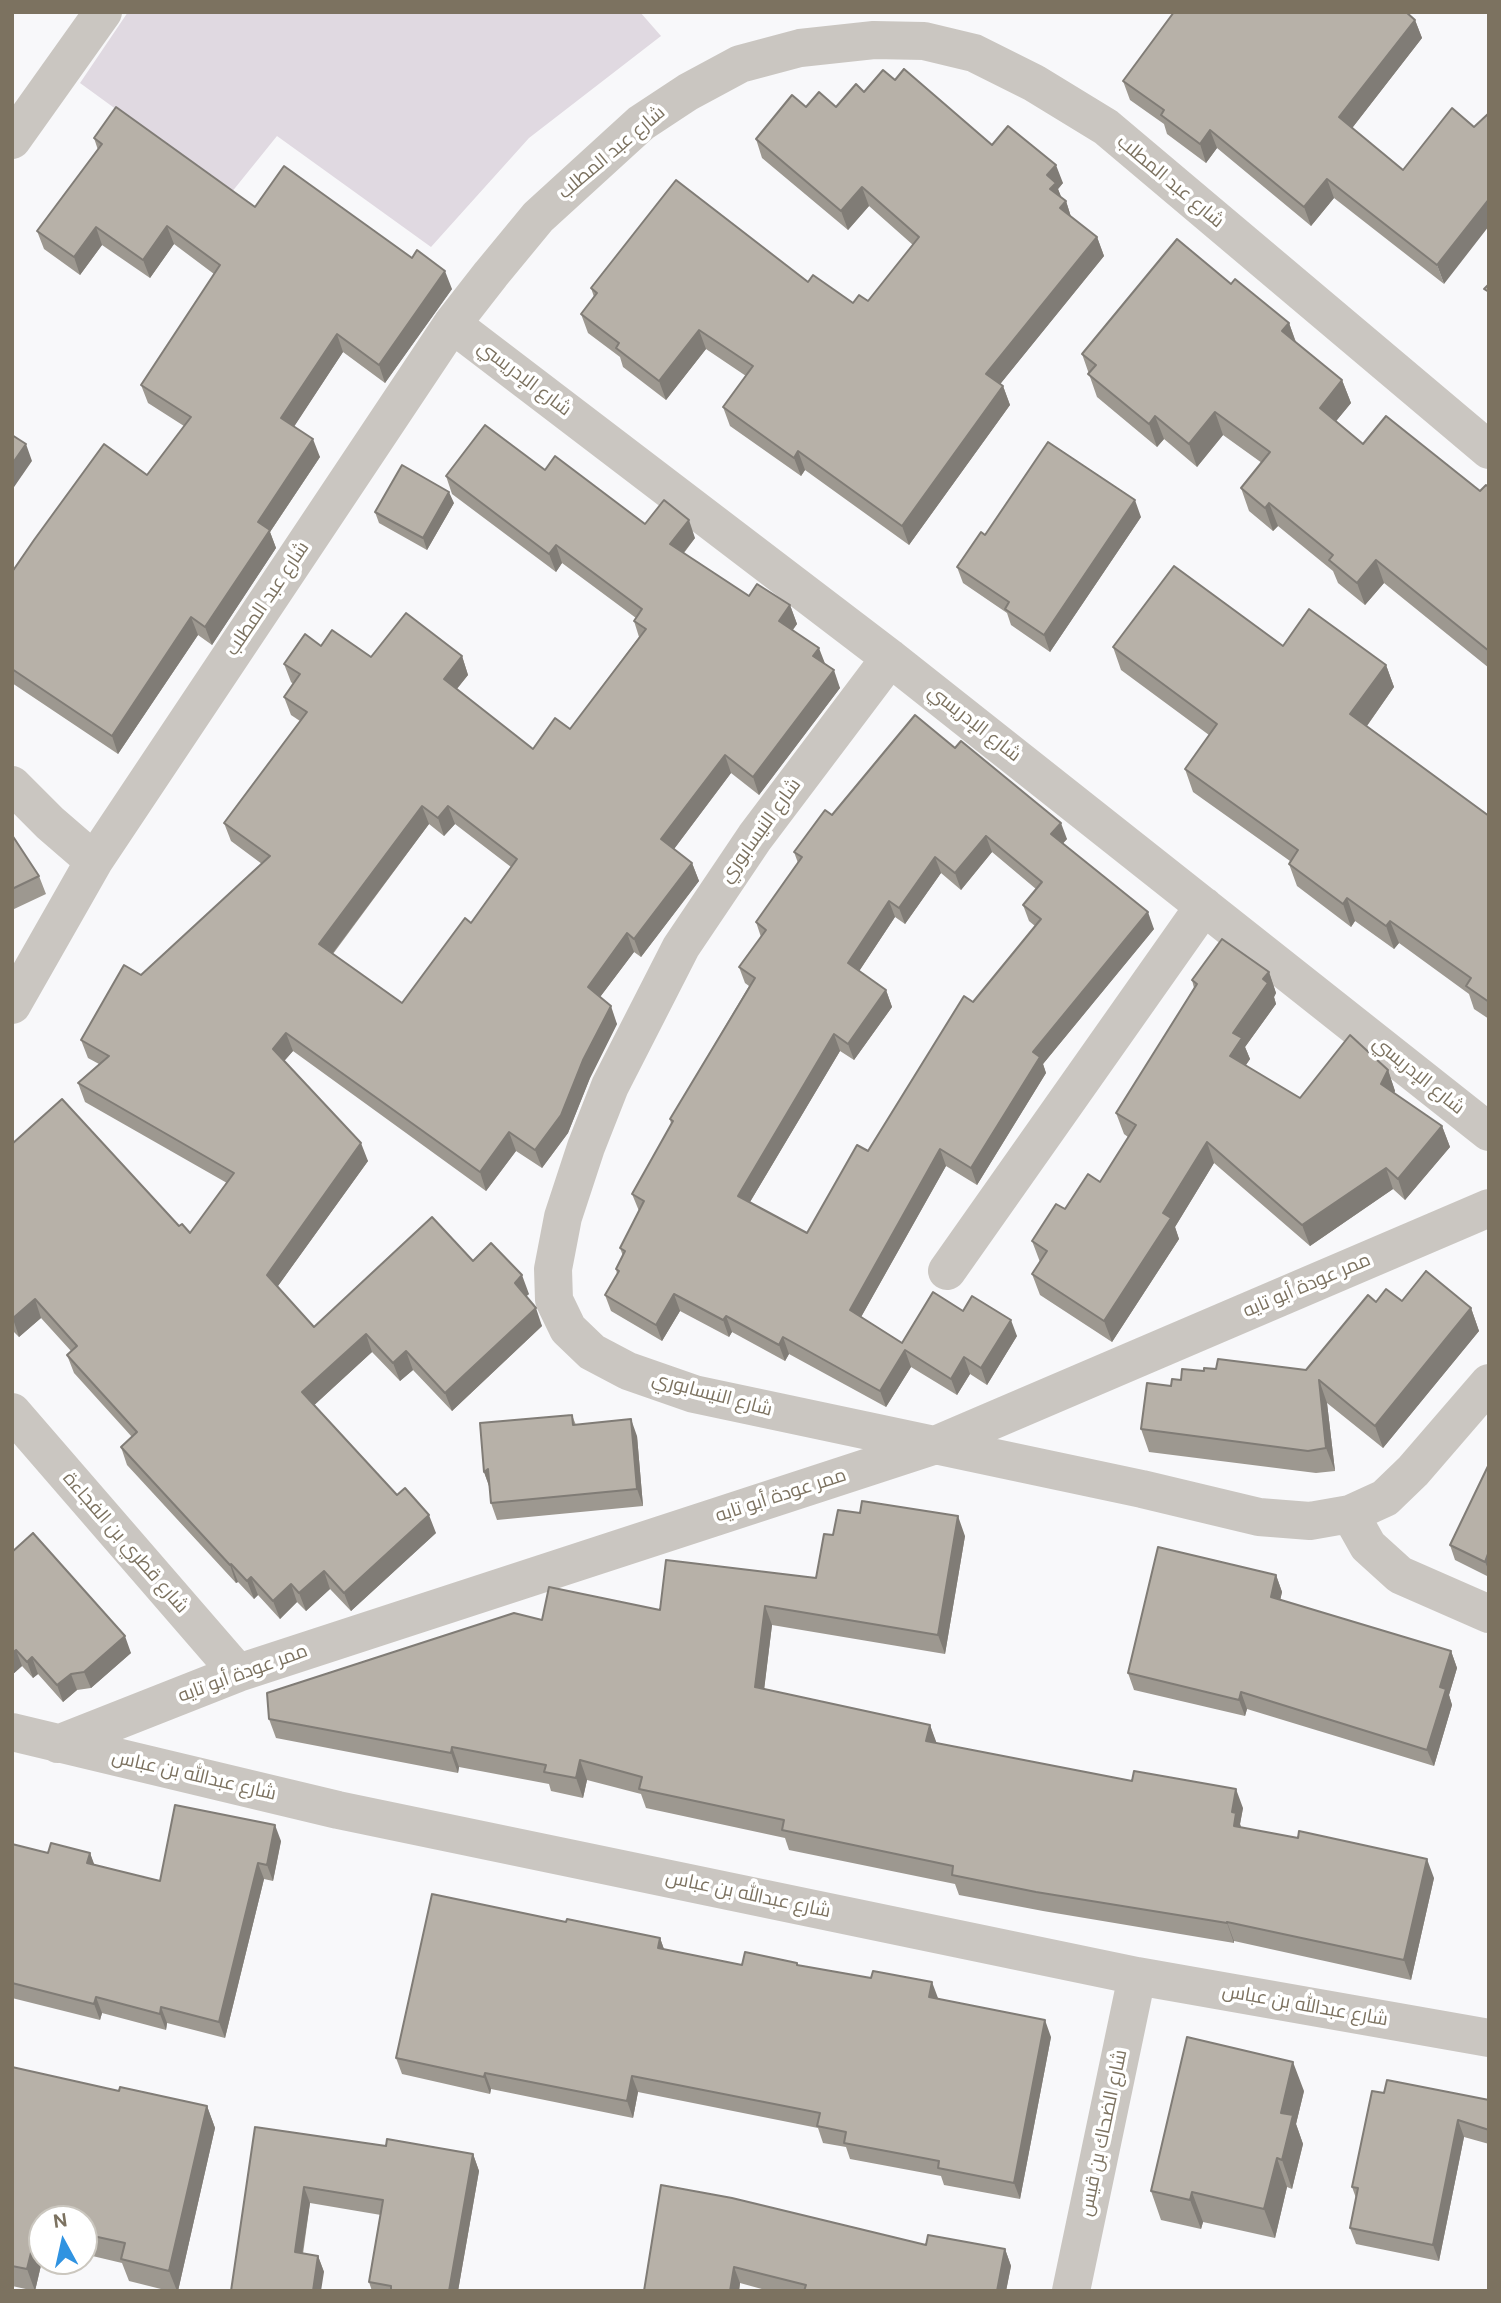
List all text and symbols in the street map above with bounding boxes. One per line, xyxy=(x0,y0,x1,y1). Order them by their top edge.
street label: شارع عبد المطلب xyxy=(554,102,670,204)
street label: شارع عبد المطلب xyxy=(1112,131,1228,233)
street label: شارع الإدريسي xyxy=(473,336,575,422)
street label: شارع عبد المطلب xyxy=(221,538,315,660)
street label: شارع الإدريسي xyxy=(923,681,1025,767)
street label: شارع النيسابوري xyxy=(716,774,806,888)
street label: شارع الإدريسي xyxy=(1368,1032,1468,1120)
street label: ممر عودة أبو تايه xyxy=(1240,1249,1374,1323)
street label: شارع النيسابوري xyxy=(649,1368,775,1422)
street label: ممر عودة أبو تايه xyxy=(713,1464,849,1528)
street label: شارع قطري بن الفجاءة xyxy=(57,1468,193,1618)
street label: ممر عودة أبو تايه xyxy=(175,1640,311,1708)
street label: شارع عبدالله بن عباس xyxy=(110,1746,278,1806)
street label: شارع عبدالله بن عباس xyxy=(664,1866,832,1924)
street label: شارع عبدالله بن عباس xyxy=(1220,1980,1390,2032)
street label: شارع الضحاك بن قيس xyxy=(1075,2048,1133,2218)
north arrow xyxy=(28,2205,98,2275)
text: N xyxy=(52,2207,69,2234)

